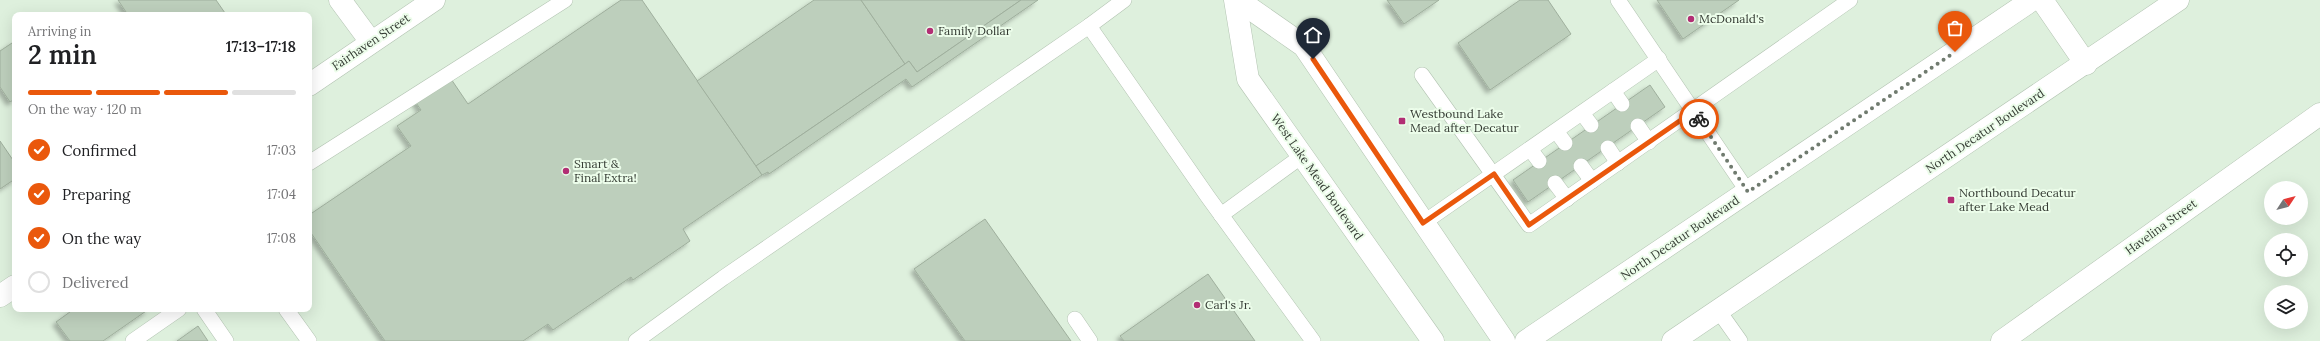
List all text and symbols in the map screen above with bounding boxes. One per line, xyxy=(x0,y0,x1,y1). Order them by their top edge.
street label: Fairhaven Street xyxy=(329,10,413,73)
place label: McDonald's xyxy=(1699,11,1764,26)
pin xyxy=(1938,11,1972,52)
marker: McDonald's xyxy=(1686,14,1696,24)
icon: bag xyxy=(1944,17,1966,39)
pin xyxy=(1296,18,1330,59)
text: Arriving in xyxy=(28,23,91,40)
place label: Family Dollar xyxy=(938,23,1012,38)
icon: home xyxy=(1302,24,1324,46)
marker: Family Dollar xyxy=(925,26,935,36)
text: 17:13–17:18 xyxy=(226,37,296,56)
text: 2 min xyxy=(28,38,97,71)
street label: North Decatur Boulevard xyxy=(1922,85,2047,176)
courier xyxy=(1679,99,1719,139)
text: On the way · 120 m xyxy=(28,101,142,118)
place label: Westbound Lake Mead after Decatur xyxy=(1410,106,1519,135)
icon: bike xyxy=(1688,108,1710,130)
street label: West Lake Mead Boulevard xyxy=(1268,111,1367,243)
marker: Westbound Lake Mead after Decatur xyxy=(1397,116,1407,126)
icon: check xyxy=(28,139,50,161)
text: Confirmed xyxy=(62,141,137,160)
text: 17:03 xyxy=(267,142,296,159)
place label: Smart & Final Extra! xyxy=(574,156,637,185)
marker: Smart & Final Extra! xyxy=(561,166,571,176)
north arrow xyxy=(2264,181,2308,225)
map controls xyxy=(2264,181,2308,329)
icon: check xyxy=(28,183,50,205)
text: Preparing xyxy=(62,185,130,204)
place label: Northbound Decatur after Lake Mead xyxy=(1959,185,2077,214)
text: 17:04 xyxy=(267,186,296,203)
street label: North Decatur Boulevard xyxy=(1617,192,1742,283)
marker: Northbound Decatur after Lake Mead xyxy=(1946,195,1956,205)
street label: Havelina Street xyxy=(2122,195,2200,258)
icon: check xyxy=(28,227,50,249)
text: On the way xyxy=(62,229,141,248)
text: 17:08 xyxy=(267,230,296,247)
button: locate xyxy=(2264,233,2308,277)
text: Delivered xyxy=(62,273,129,292)
button: layers xyxy=(2264,285,2308,329)
place label: Carl's Jr. xyxy=(1205,297,1251,312)
marker: Carl's Jr. xyxy=(1192,300,1202,310)

